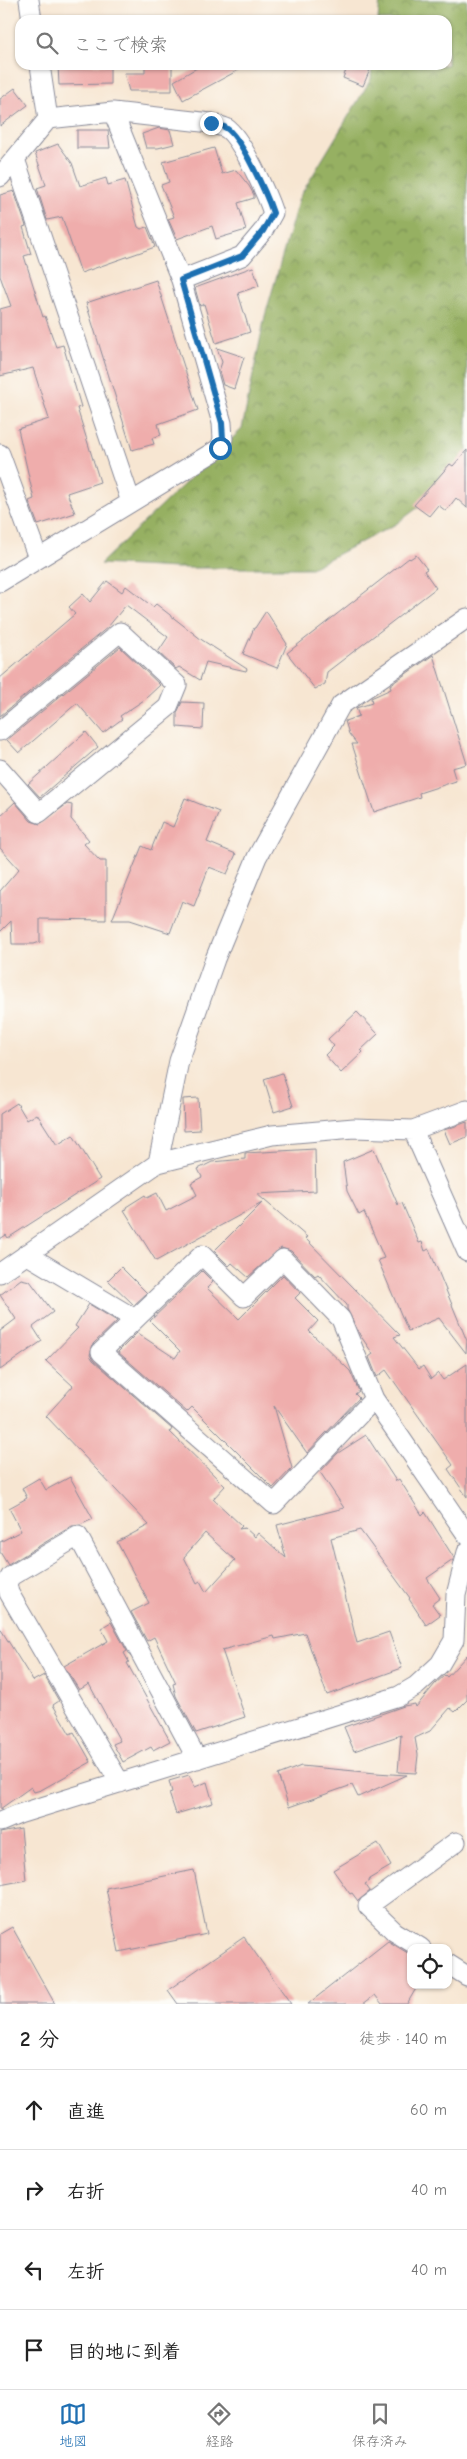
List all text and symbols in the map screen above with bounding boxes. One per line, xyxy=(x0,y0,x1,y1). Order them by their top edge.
search box xyxy=(15,15,452,70)
icon: search xyxy=(33,29,61,57)
text: ここで検索 xyxy=(73,34,168,56)
route end xyxy=(200,112,223,135)
route start xyxy=(209,437,232,460)
map controls xyxy=(407,1944,452,1989)
button: locate xyxy=(407,1944,452,1989)
text: 2 分 xyxy=(20,2027,59,2051)
text: 徒歩 · 140 m xyxy=(359,2030,447,2048)
icon: ahead xyxy=(20,2096,48,2124)
text: 直進 xyxy=(67,2101,105,2123)
text: 60 m xyxy=(410,2101,447,2119)
icon: right xyxy=(20,2176,48,2204)
text: 右折 xyxy=(67,2181,105,2203)
text: 40 m xyxy=(411,2181,447,2199)
icon: left xyxy=(20,2256,48,2284)
text: 左折 xyxy=(67,2261,105,2283)
text: 40 m xyxy=(411,2261,447,2279)
icon: arrive xyxy=(20,2336,48,2364)
text: 目的地に到着 xyxy=(67,2341,181,2363)
tab: 地図 xyxy=(59,2400,87,2450)
tab: 経路 xyxy=(205,2400,233,2450)
tab: 保存済み xyxy=(352,2400,408,2450)

